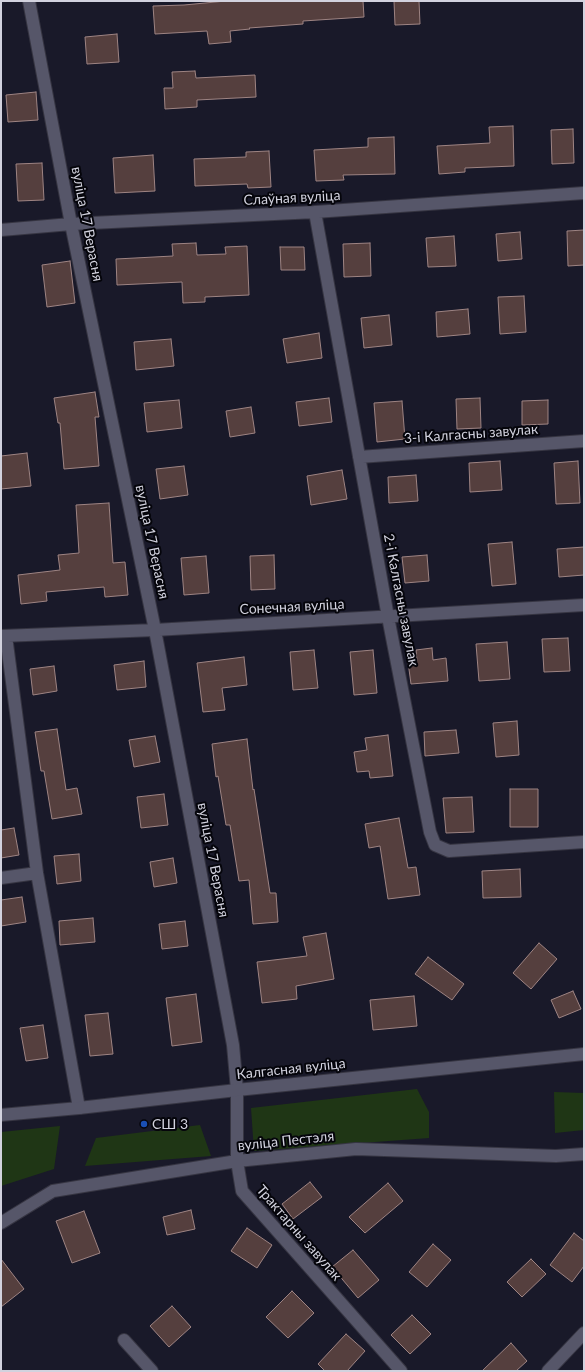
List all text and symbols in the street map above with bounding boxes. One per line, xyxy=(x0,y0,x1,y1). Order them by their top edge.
street label: вуліца 17 Верасня xyxy=(68,165,106,283)
street label: Слаўная вуліца xyxy=(243,187,341,209)
street label: 3-і Калгасны завулак xyxy=(403,421,539,447)
street label: вуліца 17 Верасня xyxy=(132,483,172,601)
street label: 2-і Калгасны завулак xyxy=(380,532,422,668)
street label: Сонечная вуліца xyxy=(239,596,345,618)
street label: вуліца 17 Верасня xyxy=(194,801,232,919)
street label: Калгасная вуліца xyxy=(236,1055,346,1083)
place label: СШ 3 xyxy=(152,1116,188,1132)
marker: СШ 3 xyxy=(139,1119,149,1129)
street label: вуліца Пестэля xyxy=(237,1128,335,1154)
street label: Трактарны завулак xyxy=(253,1182,345,1284)

